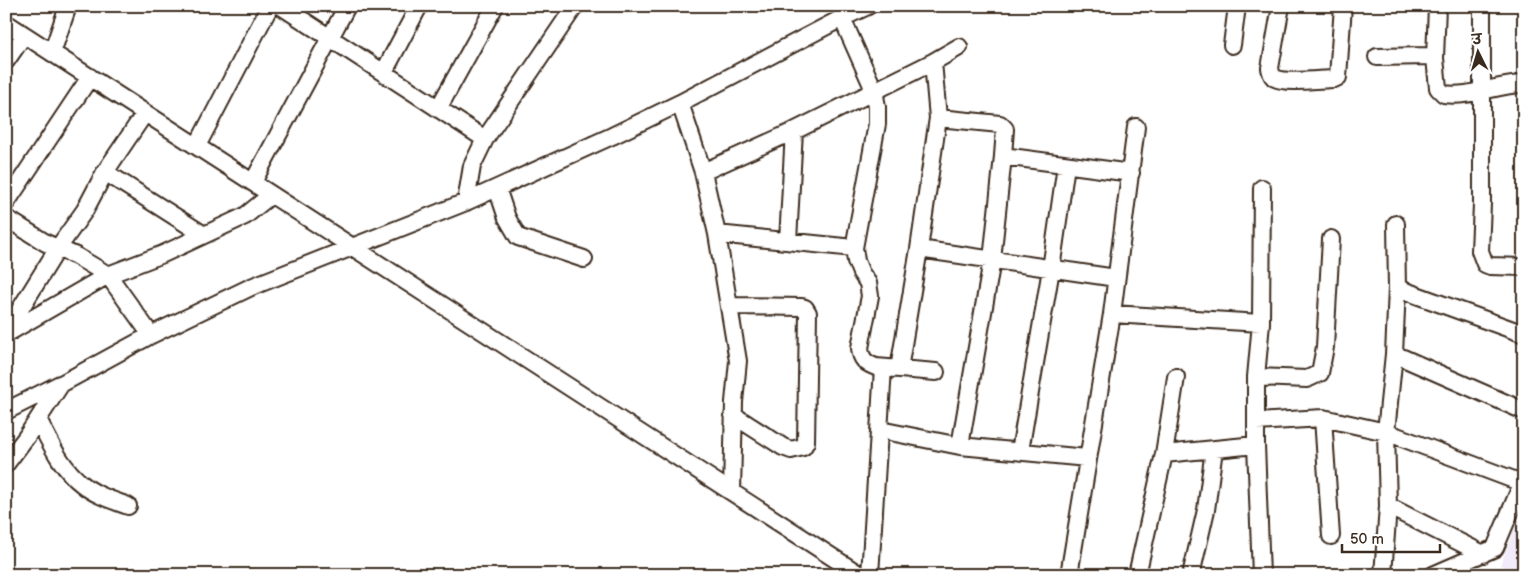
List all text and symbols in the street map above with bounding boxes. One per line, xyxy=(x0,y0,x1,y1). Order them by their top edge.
north arrow xyxy=(1452,28,1502,78)
text: उ xyxy=(1470,31,1484,49)
scale bar xyxy=(1342,521,1440,553)
text: 50 m xyxy=(1350,530,1384,549)

